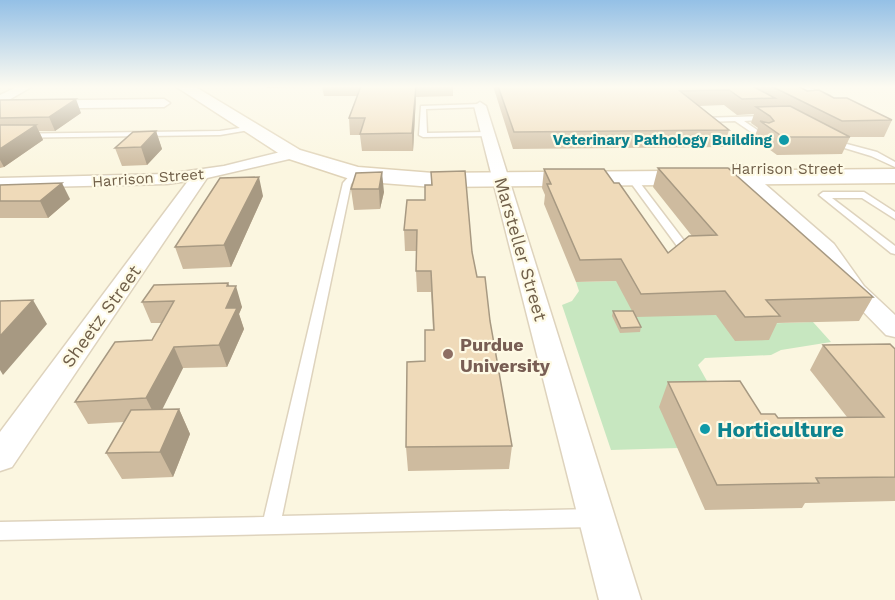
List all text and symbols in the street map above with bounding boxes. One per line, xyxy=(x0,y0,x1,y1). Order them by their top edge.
place label: Veterinary Pathology Building xyxy=(553,131,773,149)
marker: Veterinary Pathology Building xyxy=(777,133,791,147)
street label: Harrison Street xyxy=(731,160,844,178)
street label: Harrison Street xyxy=(91,165,205,191)
street label: Marsteller Street xyxy=(490,175,552,324)
street label: Sheetz Street xyxy=(57,261,145,371)
place label: Purdue University xyxy=(460,334,551,376)
marker: Purdue University xyxy=(441,347,455,361)
place label: Horticulture xyxy=(717,417,844,442)
marker: Horticulture xyxy=(698,422,712,436)

